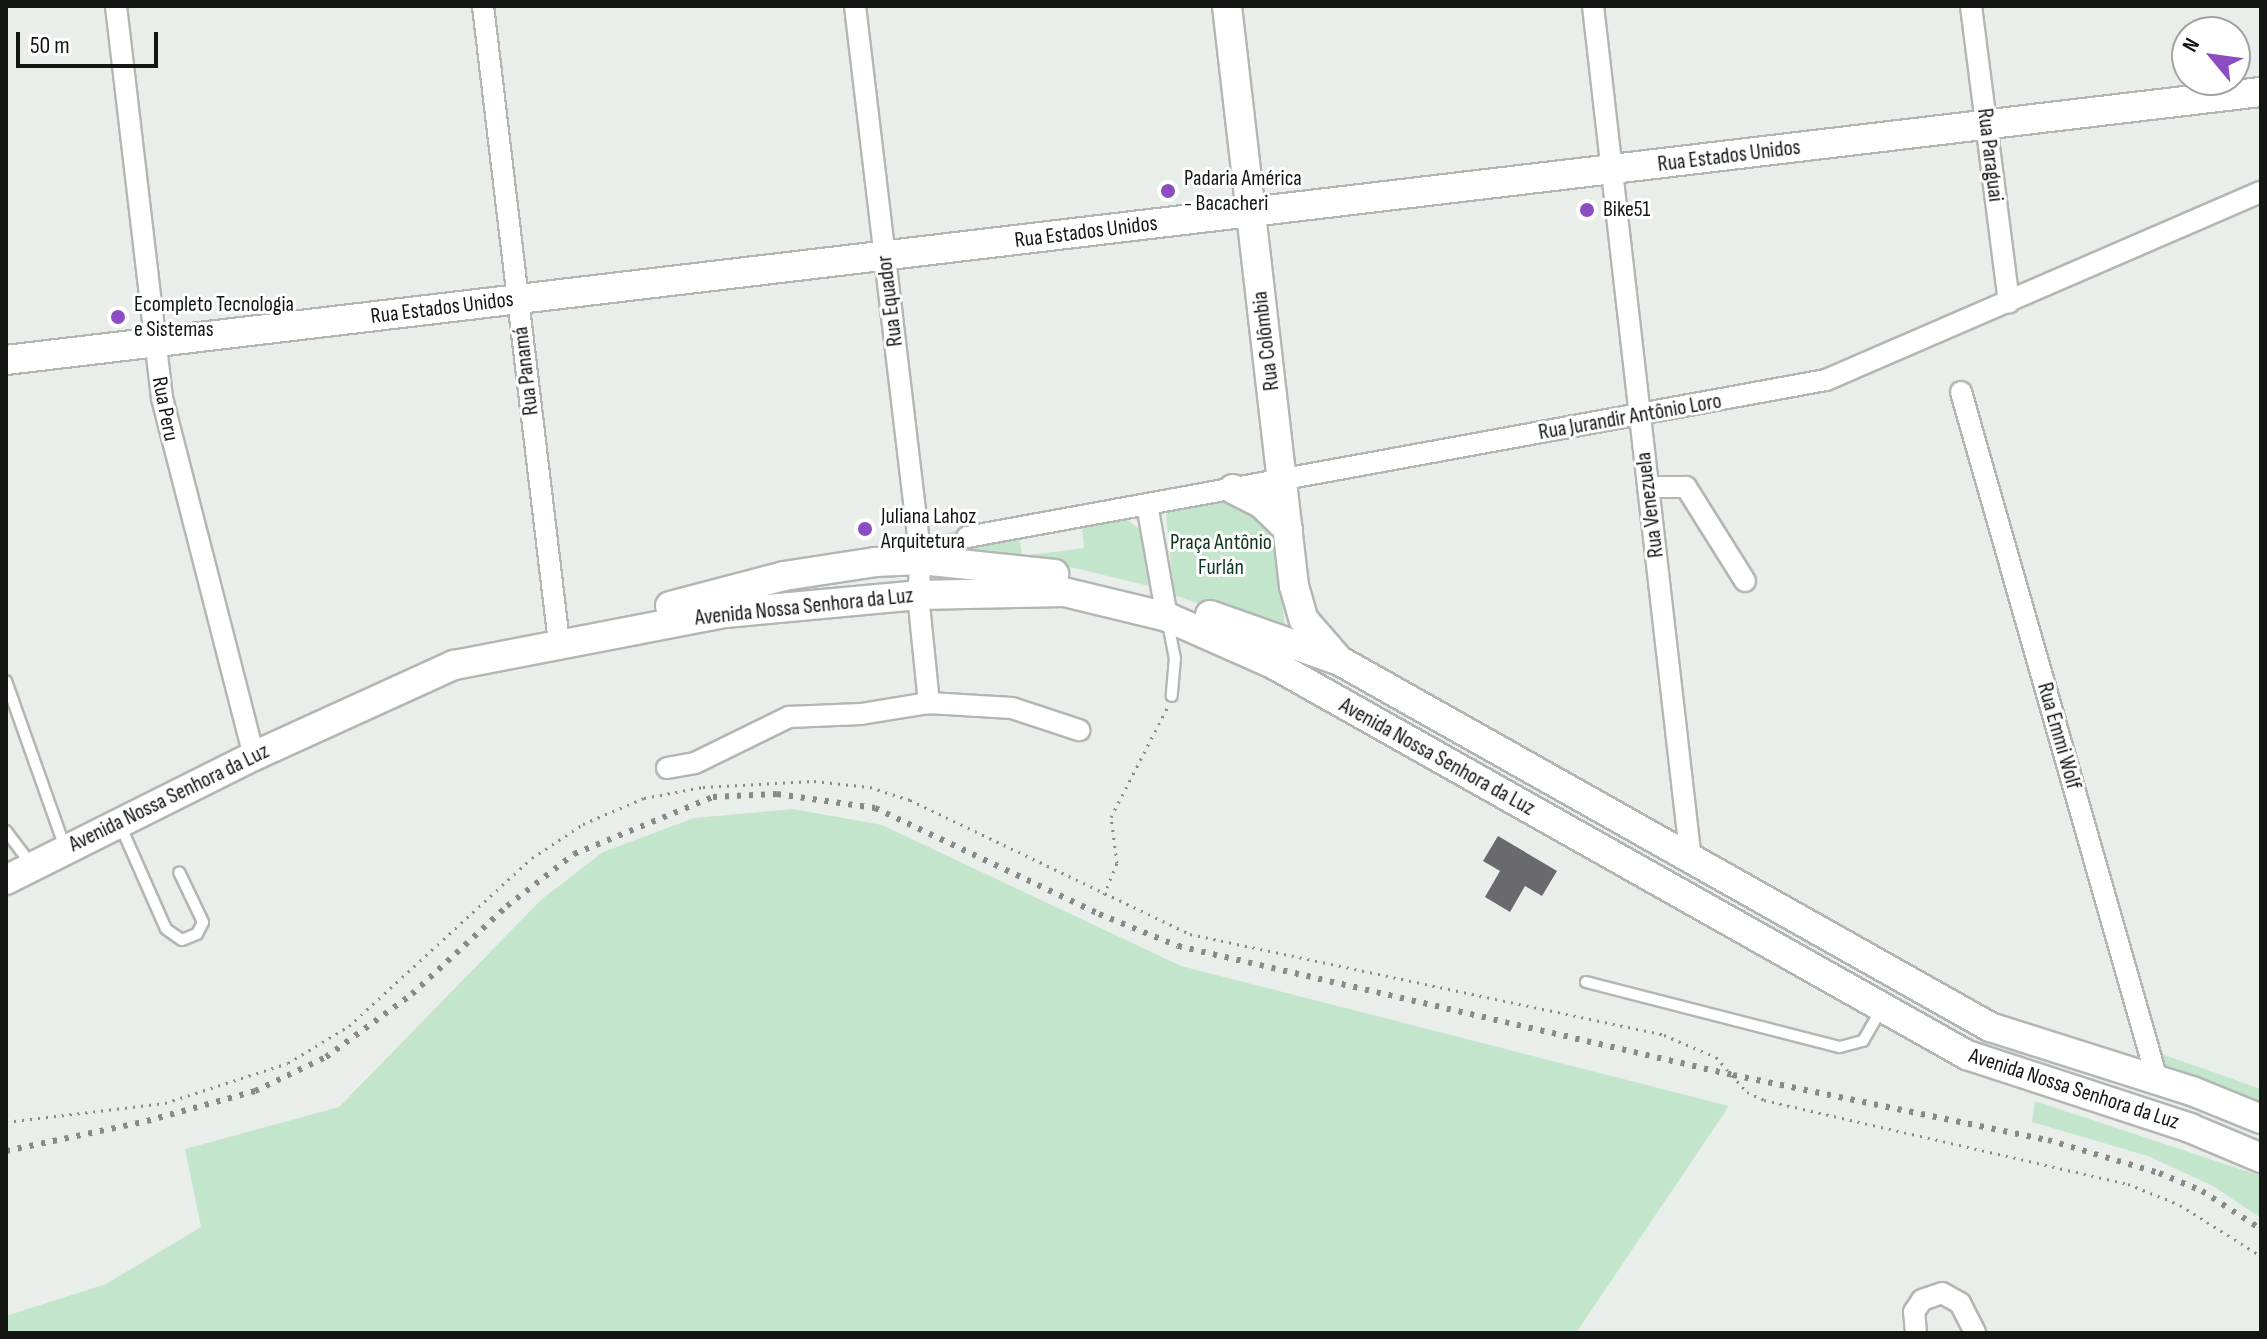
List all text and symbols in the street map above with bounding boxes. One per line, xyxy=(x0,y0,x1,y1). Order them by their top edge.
scale bar xyxy=(20,16,162,66)
north arrow xyxy=(2171,16,2251,96)
text: 50 m xyxy=(30,31,70,60)
text: N xyxy=(2177,33,2206,57)
street label: Rua Paraguai xyxy=(1971,107,2009,203)
street label: Rua Estados Unidos xyxy=(1656,134,1802,178)
place label: Padaria América - Bacacheri xyxy=(1184,165,1302,216)
marker: Padaria América - Bacacheri xyxy=(1159,182,1177,200)
place label: Bike51 xyxy=(1603,197,1650,223)
marker: Bike51 xyxy=(1578,201,1596,219)
street label: Rua Estados Unidos xyxy=(1013,210,1159,254)
street label: Rua Equador xyxy=(871,254,909,348)
street label: Rua Estados Unidos xyxy=(369,286,515,330)
street label: Rua Colômbia xyxy=(1247,290,1285,392)
place label: Ecompleto Tecnologia e Sistemas xyxy=(134,291,294,342)
marker: Ecompleto Tecnologia e Sistemas xyxy=(109,308,127,326)
street label: Rua Panamá xyxy=(507,325,545,417)
street label: Rua Peru xyxy=(146,375,184,443)
street label: Rua Jurandir Antônio Loro xyxy=(1536,388,1724,446)
street label: Rua Venezuela xyxy=(1630,451,1670,559)
place label: Juliana Lahoz Arquitetura xyxy=(881,503,976,554)
marker: Juliana Lahoz Arquitetura xyxy=(856,520,874,538)
park label: Praça Antônio Furlán xyxy=(1170,529,1272,580)
street label: Avenida Nossa Senhora da Luz xyxy=(694,582,914,632)
street label: Rua Emmi Wolf xyxy=(2031,680,2087,792)
street label: Avenida Nossa Senhora da Luz xyxy=(1335,692,1539,822)
street label: Avenida Nossa Senhora da Luz xyxy=(65,738,273,858)
street label: Avenida Nossa Senhora da Luz xyxy=(1966,1043,2182,1135)

